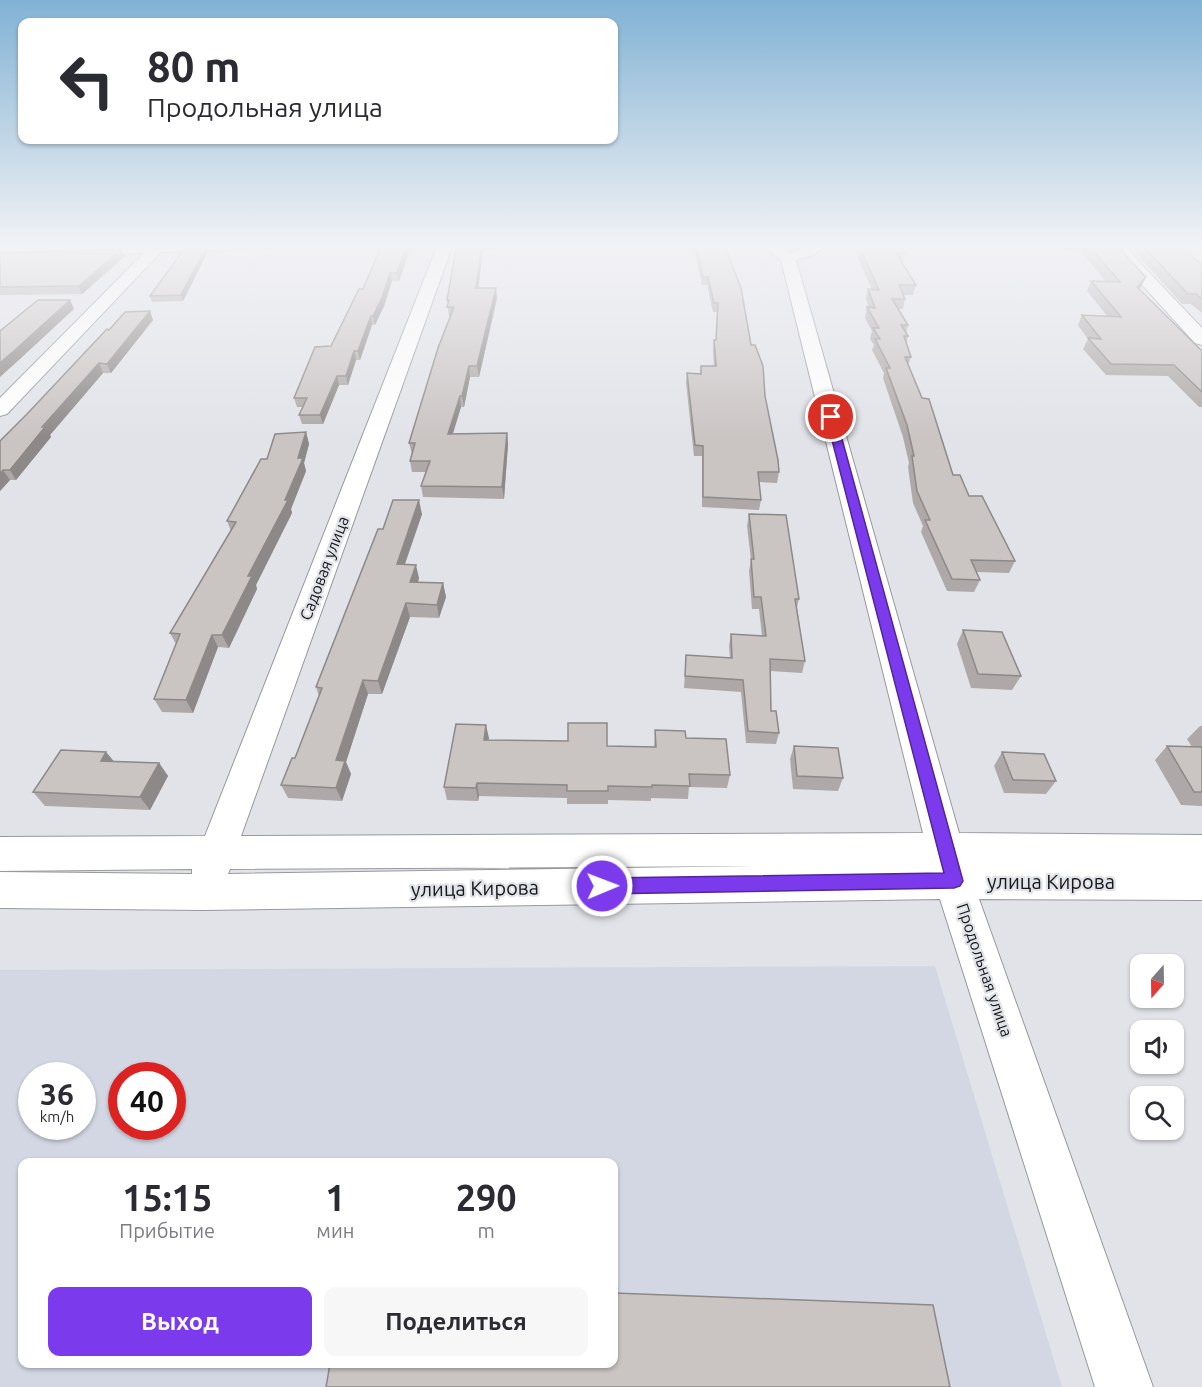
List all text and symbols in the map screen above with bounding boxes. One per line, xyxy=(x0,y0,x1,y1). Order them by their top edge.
icon: left xyxy=(48,42,126,120)
text: 80 m xyxy=(147,43,241,90)
text: Продольная улица xyxy=(147,92,383,122)
pin xyxy=(805,391,856,442)
icon: arrive xyxy=(814,400,847,433)
street label: Садовая улица xyxy=(296,513,352,623)
position arrow xyxy=(570,854,634,918)
street label: улица Кирова xyxy=(987,870,1115,893)
street label: улица Кирова xyxy=(411,875,539,901)
street label: Продольная улица xyxy=(954,901,1016,1039)
north arrow xyxy=(1130,954,1184,1008)
map controls xyxy=(1130,954,1184,1140)
button: sound xyxy=(1130,1020,1184,1074)
speed limit sign: 40 xyxy=(108,1062,186,1140)
text: 36 xyxy=(40,1077,74,1111)
button: search xyxy=(1130,1086,1184,1140)
text: km/h xyxy=(40,1108,74,1125)
text: 15:15 xyxy=(122,1177,212,1218)
text: 1 xyxy=(325,1177,346,1218)
text: 290 xyxy=(456,1177,517,1218)
text: Прибытие xyxy=(119,1219,215,1242)
text: мин xyxy=(316,1219,354,1242)
text: m xyxy=(478,1219,495,1242)
button: Выход xyxy=(48,1287,312,1356)
button: Поделиться xyxy=(324,1287,588,1356)

